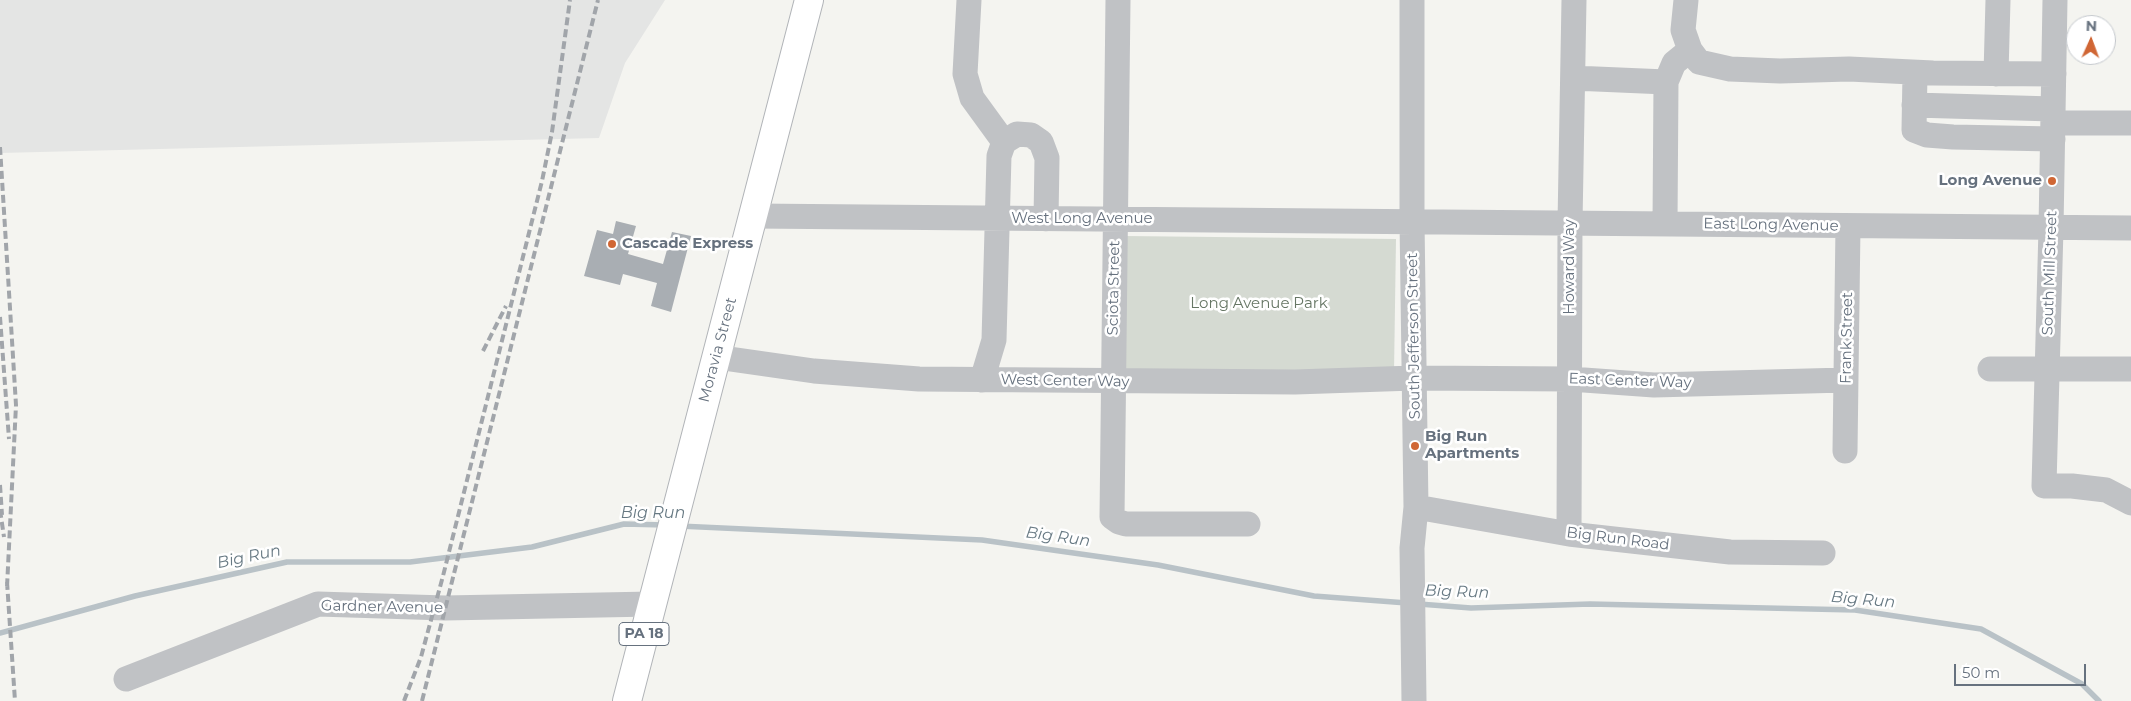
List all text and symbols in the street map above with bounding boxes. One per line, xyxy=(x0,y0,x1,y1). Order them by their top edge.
north arrow xyxy=(2066,15,2116,65)
text: N xyxy=(2086,17,2097,35)
place label: Long Avenue xyxy=(1939,172,2042,190)
marker: Long Avenue xyxy=(2046,175,2058,187)
street label: West Long Avenue xyxy=(1011,210,1153,228)
street label: South Mill Street xyxy=(2039,210,2061,336)
street label: East Long Avenue xyxy=(1703,215,1839,235)
street label: Howard Way xyxy=(1561,219,1579,315)
place label: Cascade Express xyxy=(622,235,753,253)
marker: Cascade Express xyxy=(606,238,618,250)
street label: Sciota Street xyxy=(1104,240,1124,336)
street label: South Jefferson Street xyxy=(1404,253,1424,419)
street label: Frank Street xyxy=(1837,292,1857,384)
street label: Moravia Street xyxy=(695,295,741,405)
park label: Long Avenue Park xyxy=(1190,295,1328,313)
street label: East Center Way xyxy=(1568,370,1692,392)
street label: West Center Way xyxy=(1000,371,1130,391)
place label: Big Run Apartments xyxy=(1425,428,1519,463)
marker: Big Run Apartments xyxy=(1409,440,1421,452)
water label: Big Run xyxy=(621,503,685,523)
water label: Big Run xyxy=(1025,523,1091,551)
street label: Big Run Road xyxy=(1565,524,1671,554)
water label: Big Run xyxy=(215,541,283,573)
water label: Big Run xyxy=(1424,581,1490,603)
water label: Big Run xyxy=(1830,588,1896,612)
street label: Gardner Avenue xyxy=(321,597,443,617)
road number: PA 18 xyxy=(619,622,669,646)
scale bar xyxy=(1956,654,2088,686)
text: 50 m xyxy=(1962,663,2000,682)

